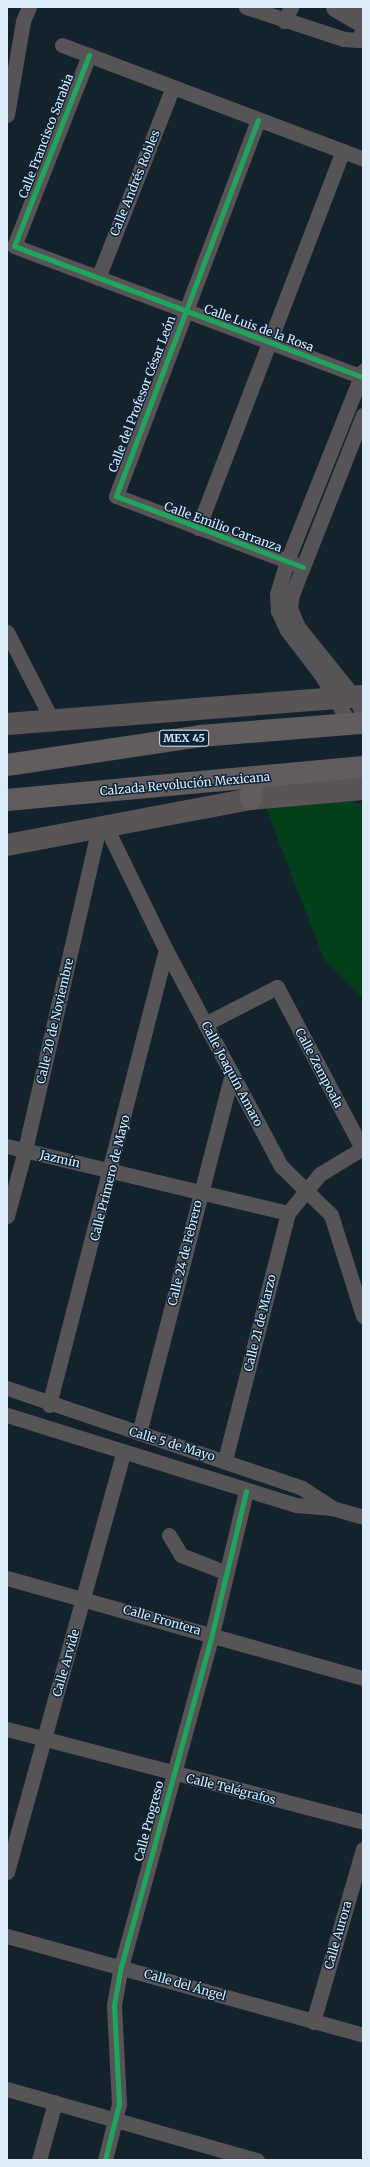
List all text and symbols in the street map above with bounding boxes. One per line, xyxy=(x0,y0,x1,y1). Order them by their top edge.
street label: Calle Francisco Sarabia xyxy=(16,72,76,200)
street label: Calle Andrés Robles xyxy=(107,128,163,238)
street label: Calle Luis de la Rosa xyxy=(202,301,316,355)
street label: Calle del Profesor César León xyxy=(105,314,179,474)
street label: Calle Emilio Carranza xyxy=(162,499,284,555)
road number: MEX 45 xyxy=(159,729,209,747)
street label: Calzada Revolución Mexicana xyxy=(99,769,271,799)
street label: Calle 20 de Noviembre xyxy=(34,957,76,1085)
street label: Calle Joaquín Amaro xyxy=(198,1019,266,1129)
street label: Calle Zempoala xyxy=(292,1026,346,1110)
street label: Calle Primero de Mayo xyxy=(87,1113,133,1243)
street label: Jazmín xyxy=(38,1147,82,1171)
street label: Calle 24 de Febrero xyxy=(165,1199,205,1307)
street label: Calle 21 de Marzo xyxy=(241,1273,279,1373)
street label: Calle 5 de Mayo xyxy=(127,1424,217,1464)
street label: Calle Frontera xyxy=(121,1602,203,1638)
street label: Calle Arvide xyxy=(50,1628,82,1698)
street label: Calle Telégrafos xyxy=(185,1771,277,1807)
street label: Calle Progreso xyxy=(131,1779,167,1863)
street label: Calle Aurora xyxy=(321,1899,355,1971)
street label: Calle del Ángel xyxy=(142,1966,228,2004)

